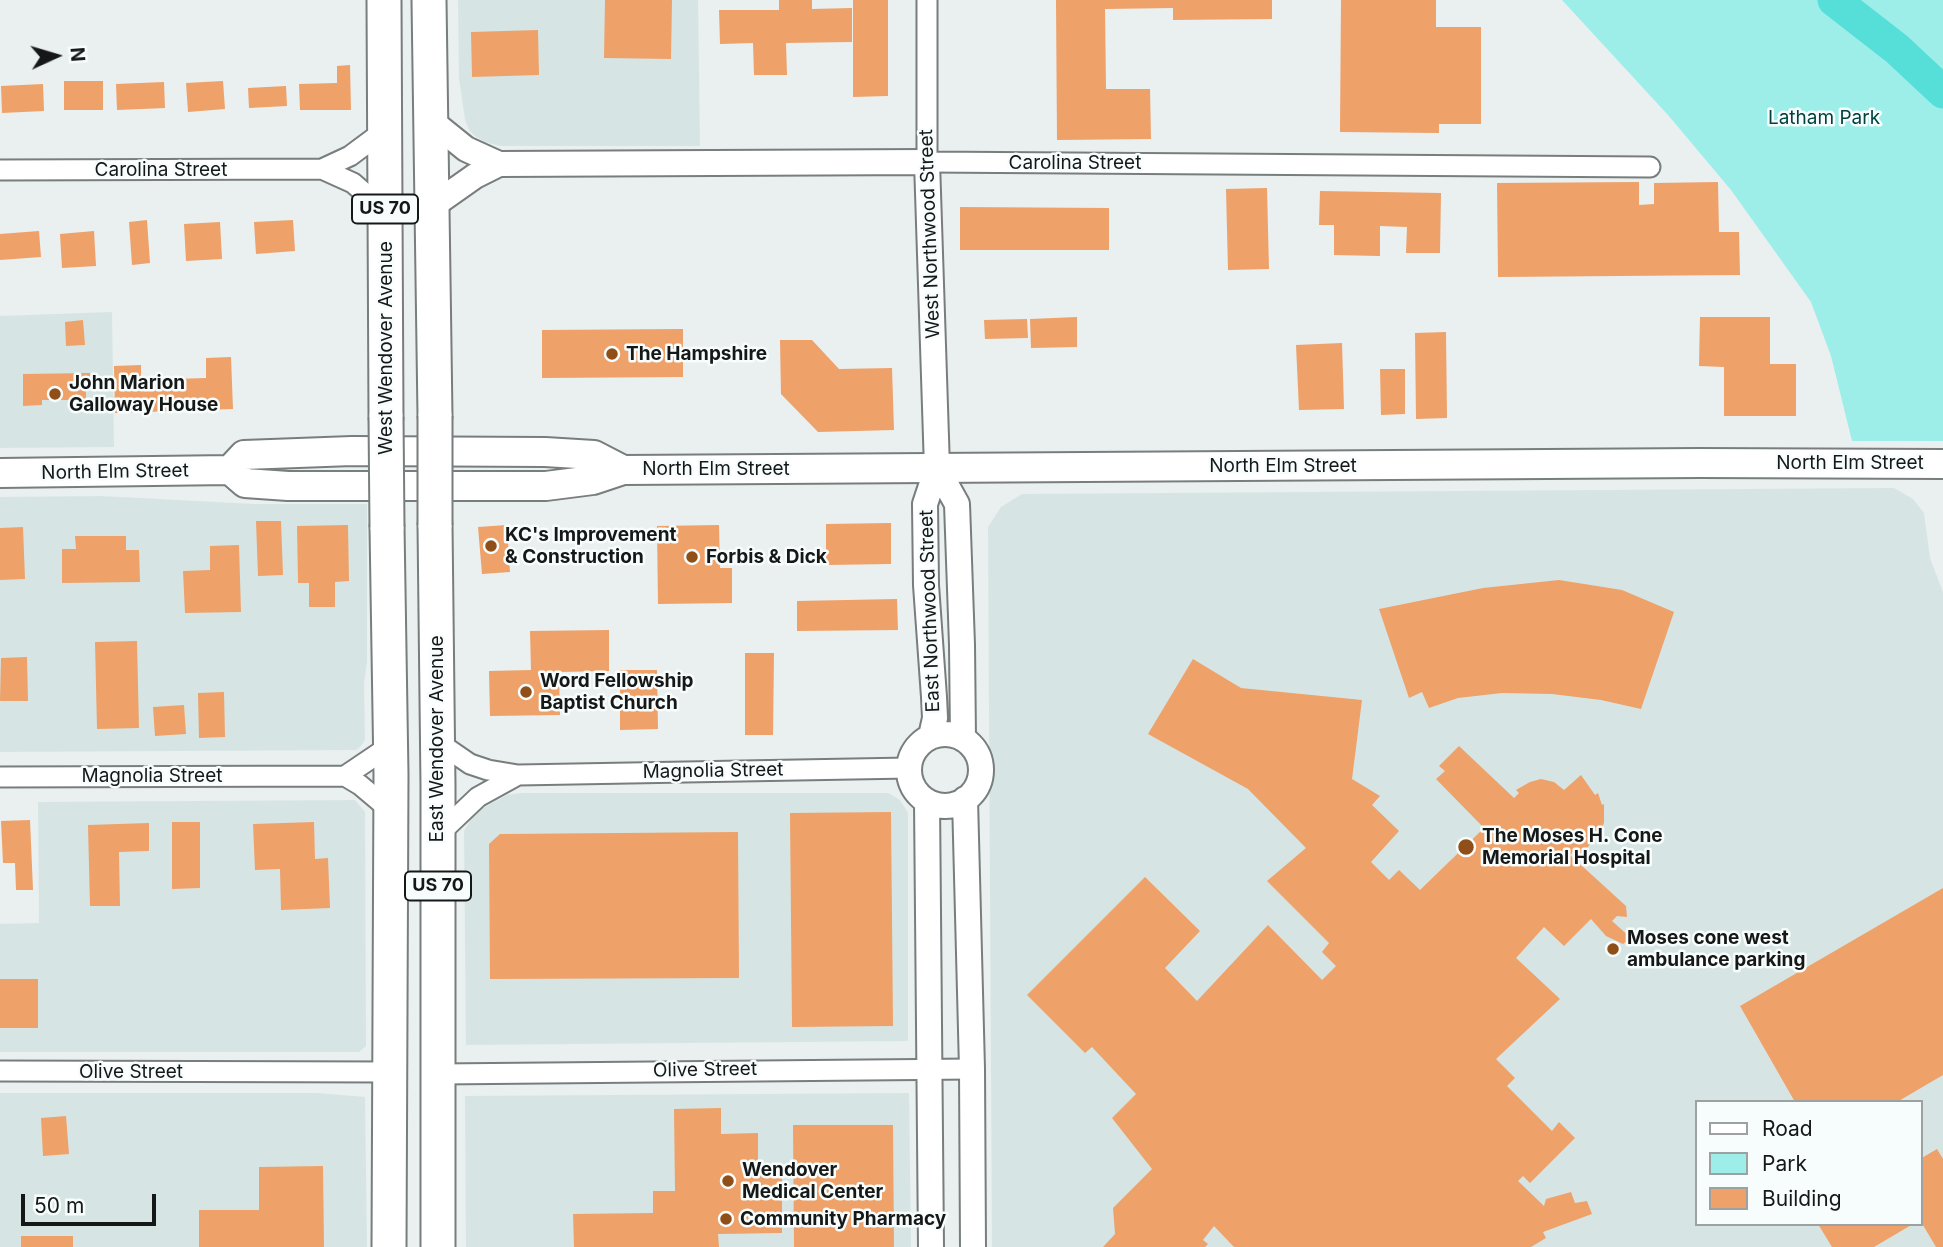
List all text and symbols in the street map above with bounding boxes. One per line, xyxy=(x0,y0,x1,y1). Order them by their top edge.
north arrow xyxy=(21,21,91,91)
text: N xyxy=(65,46,89,63)
park label: Latham Park xyxy=(1768,107,1880,129)
street label: West Northwood Street xyxy=(915,129,945,339)
street label: Carolina Street xyxy=(1009,152,1141,174)
street label: Carolina Street xyxy=(95,159,227,181)
road number: US 70 xyxy=(352,194,418,224)
street label: West Wendover Avenue xyxy=(375,241,397,455)
place label: The Hampshire xyxy=(626,343,767,365)
marker: The Hampshire xyxy=(604,346,620,362)
place label: John Marion Galloway House xyxy=(69,372,218,416)
marker: John Marion Galloway House xyxy=(47,386,63,402)
street label: North Elm Street xyxy=(1776,452,1924,474)
street label: North Elm Street xyxy=(1209,455,1357,477)
street label: North Elm Street xyxy=(642,458,790,480)
street label: North Elm Street xyxy=(41,459,189,485)
street label: East Northwood Street xyxy=(915,509,945,713)
place label: KC's Improvement & Construction xyxy=(505,524,676,568)
marker: KC's Improvement & Construction xyxy=(483,538,499,554)
place label: Forbis & Dick xyxy=(706,546,827,568)
marker: Forbis & Dick xyxy=(684,549,700,565)
street label: East Wendover Avenue xyxy=(426,635,448,843)
place label: Word Fellowship Baptist Church xyxy=(540,670,694,714)
marker: Word Fellowship Baptist Church xyxy=(518,684,534,700)
street label: Magnolia Street xyxy=(642,758,784,784)
street label: Magnolia Street xyxy=(82,765,222,787)
place label: The Moses H. Cone Memorial Hospital xyxy=(1482,825,1663,869)
marker: The Moses H. Cone Memorial Hospital xyxy=(1456,837,1476,857)
road number: US 70 xyxy=(405,872,471,900)
place label: Moses cone west ambulance parking xyxy=(1627,927,1805,971)
marker: Moses cone west ambulance parking xyxy=(1605,941,1621,957)
street label: Olive Street xyxy=(653,1058,757,1082)
street label: Olive Street xyxy=(79,1061,183,1083)
legend xyxy=(1694,1100,1922,1226)
text: Road xyxy=(1762,1116,1813,1141)
text: Park xyxy=(1762,1151,1807,1176)
place label: Wendover Medical Center xyxy=(742,1159,883,1203)
marker: Wendover Medical Center xyxy=(720,1173,736,1189)
scale bar xyxy=(24,1180,159,1224)
text: Building xyxy=(1762,1186,1842,1211)
text: 50 m xyxy=(34,1193,84,1218)
place label: Community Pharmacy xyxy=(740,1208,946,1230)
marker: Community Pharmacy xyxy=(718,1211,734,1227)

